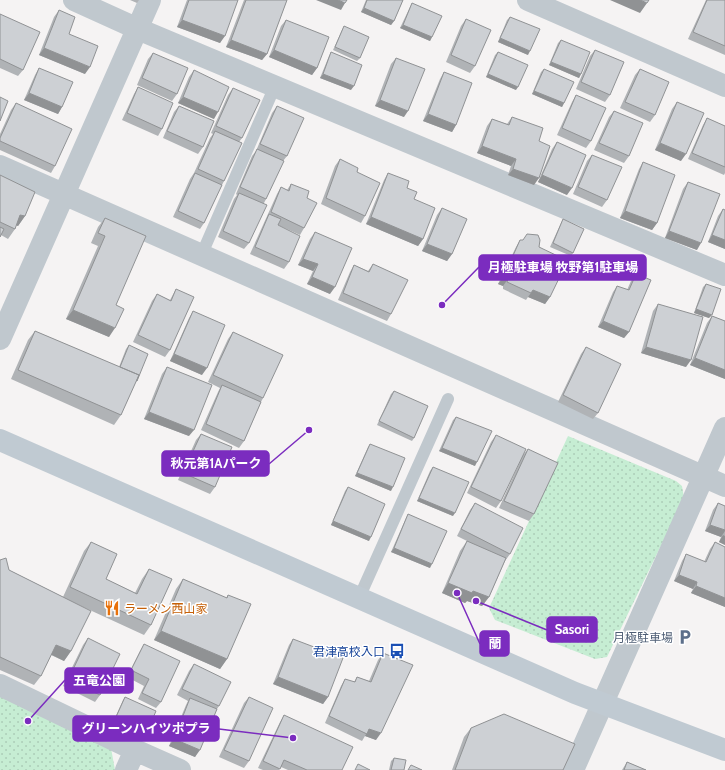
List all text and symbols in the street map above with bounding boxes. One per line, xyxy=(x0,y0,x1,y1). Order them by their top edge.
callout: 月極駐車場 牧野第1駐車場 xyxy=(479,255,646,280)
text: 月極駐車場 牧野第1駐車場 xyxy=(488,259,638,275)
callout: 秋元第1Aパーク xyxy=(162,451,269,476)
text: 秋元第1Aパーク xyxy=(171,455,261,471)
restaurant icon: ラーメン西山家 xyxy=(103,599,121,617)
place label: ラーメン西山家 xyxy=(124,601,208,616)
callout: Sasori xyxy=(547,617,597,642)
text: Sasori xyxy=(555,621,589,637)
parking icon: 月極駐車場 xyxy=(676,628,694,646)
place label: 月極駐車場 xyxy=(613,630,673,645)
callout: 蘭 xyxy=(480,631,509,656)
text: 蘭 xyxy=(488,635,502,651)
bus stop icon: 君津高校入口 xyxy=(388,642,406,660)
place label: 君津高校入口 xyxy=(313,644,385,659)
callout: 五竜公園 xyxy=(65,668,133,693)
text: 五竜公園 xyxy=(73,672,125,688)
callout: グリーンハイツポプラ xyxy=(73,716,219,741)
text: グリーンハイツポプラ xyxy=(81,720,211,736)

